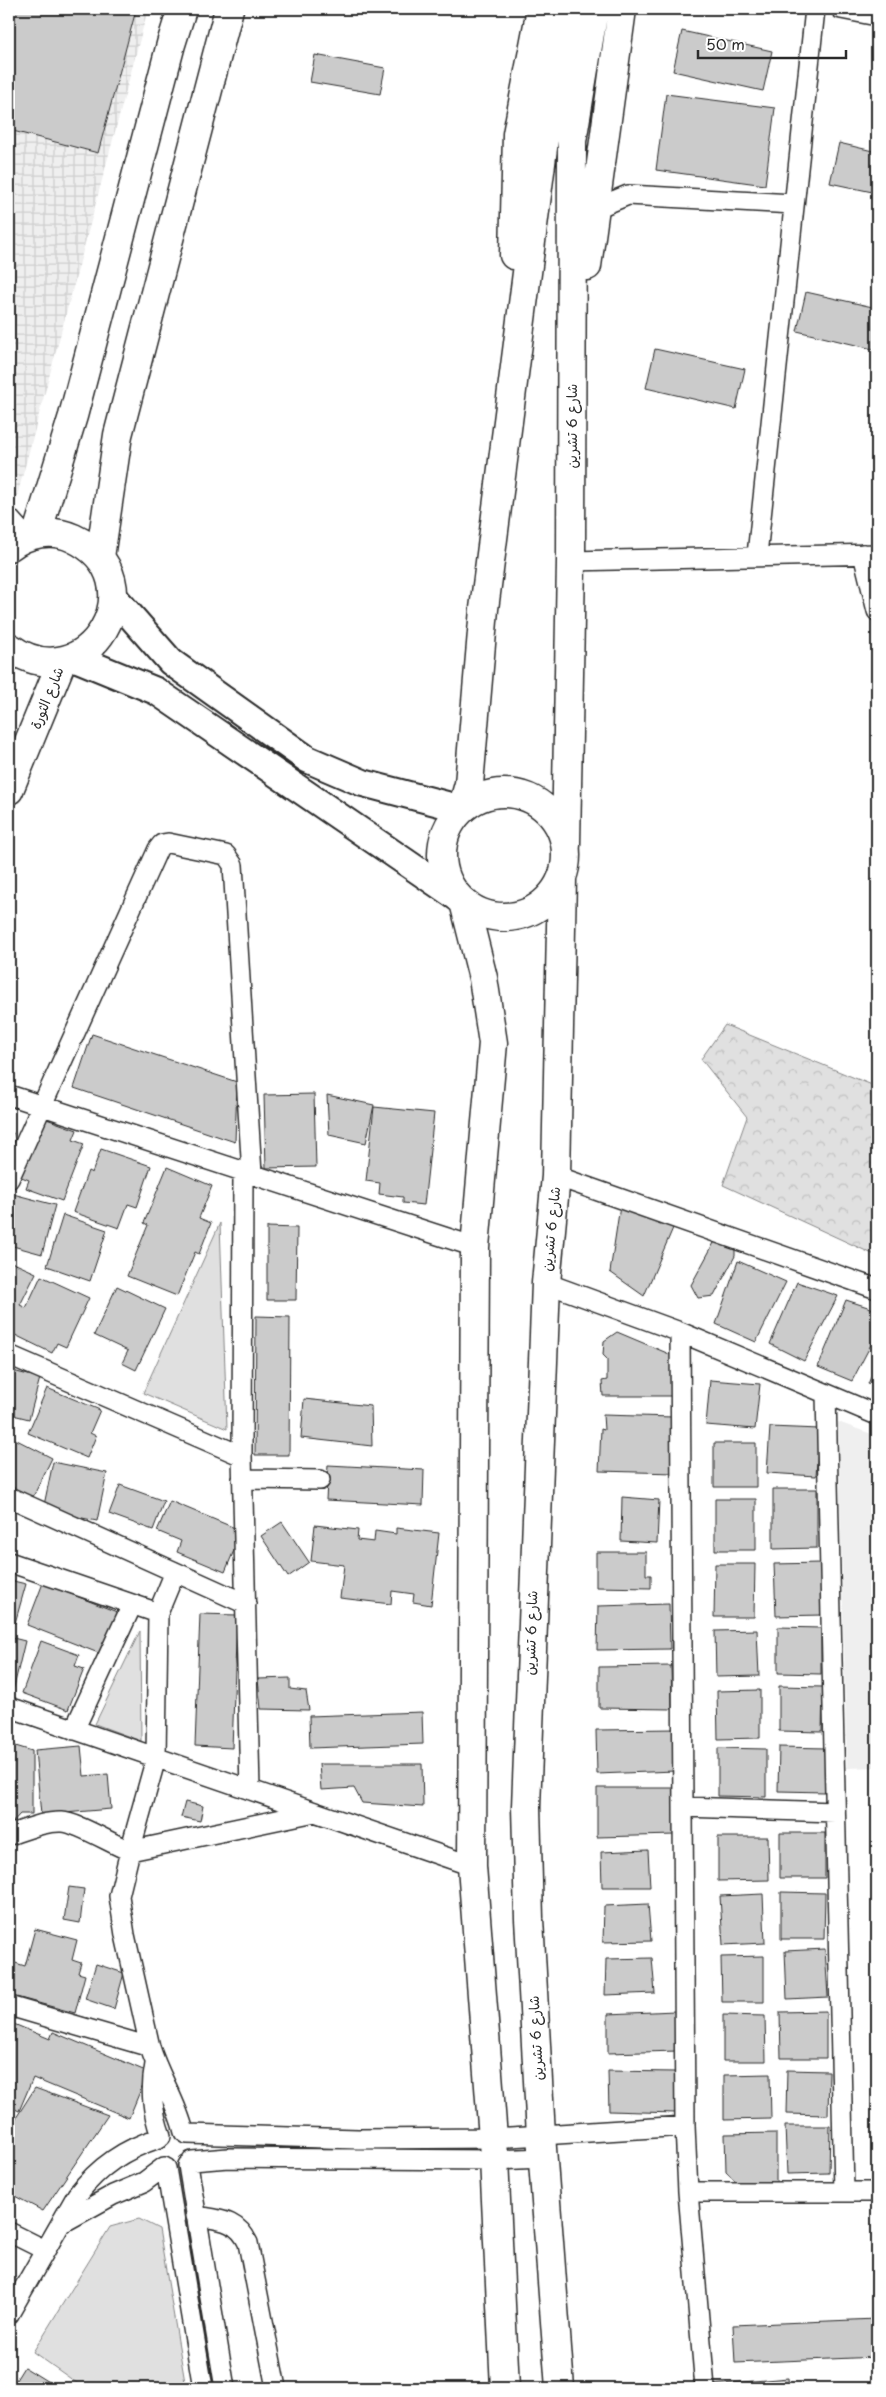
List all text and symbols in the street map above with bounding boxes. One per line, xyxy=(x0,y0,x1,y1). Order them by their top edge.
scale bar xyxy=(698,28,846,60)
text: 50 m xyxy=(706,32,745,55)
street label: شارع 6 تشرين xyxy=(561,384,582,468)
street label: شارع الثورة xyxy=(25,664,69,732)
street label: شارع 6 تشرين xyxy=(536,1186,565,1272)
street label: شارع 6 تشرين xyxy=(519,1590,542,1676)
street label: شارع 6 تشرين xyxy=(523,1995,548,2081)

